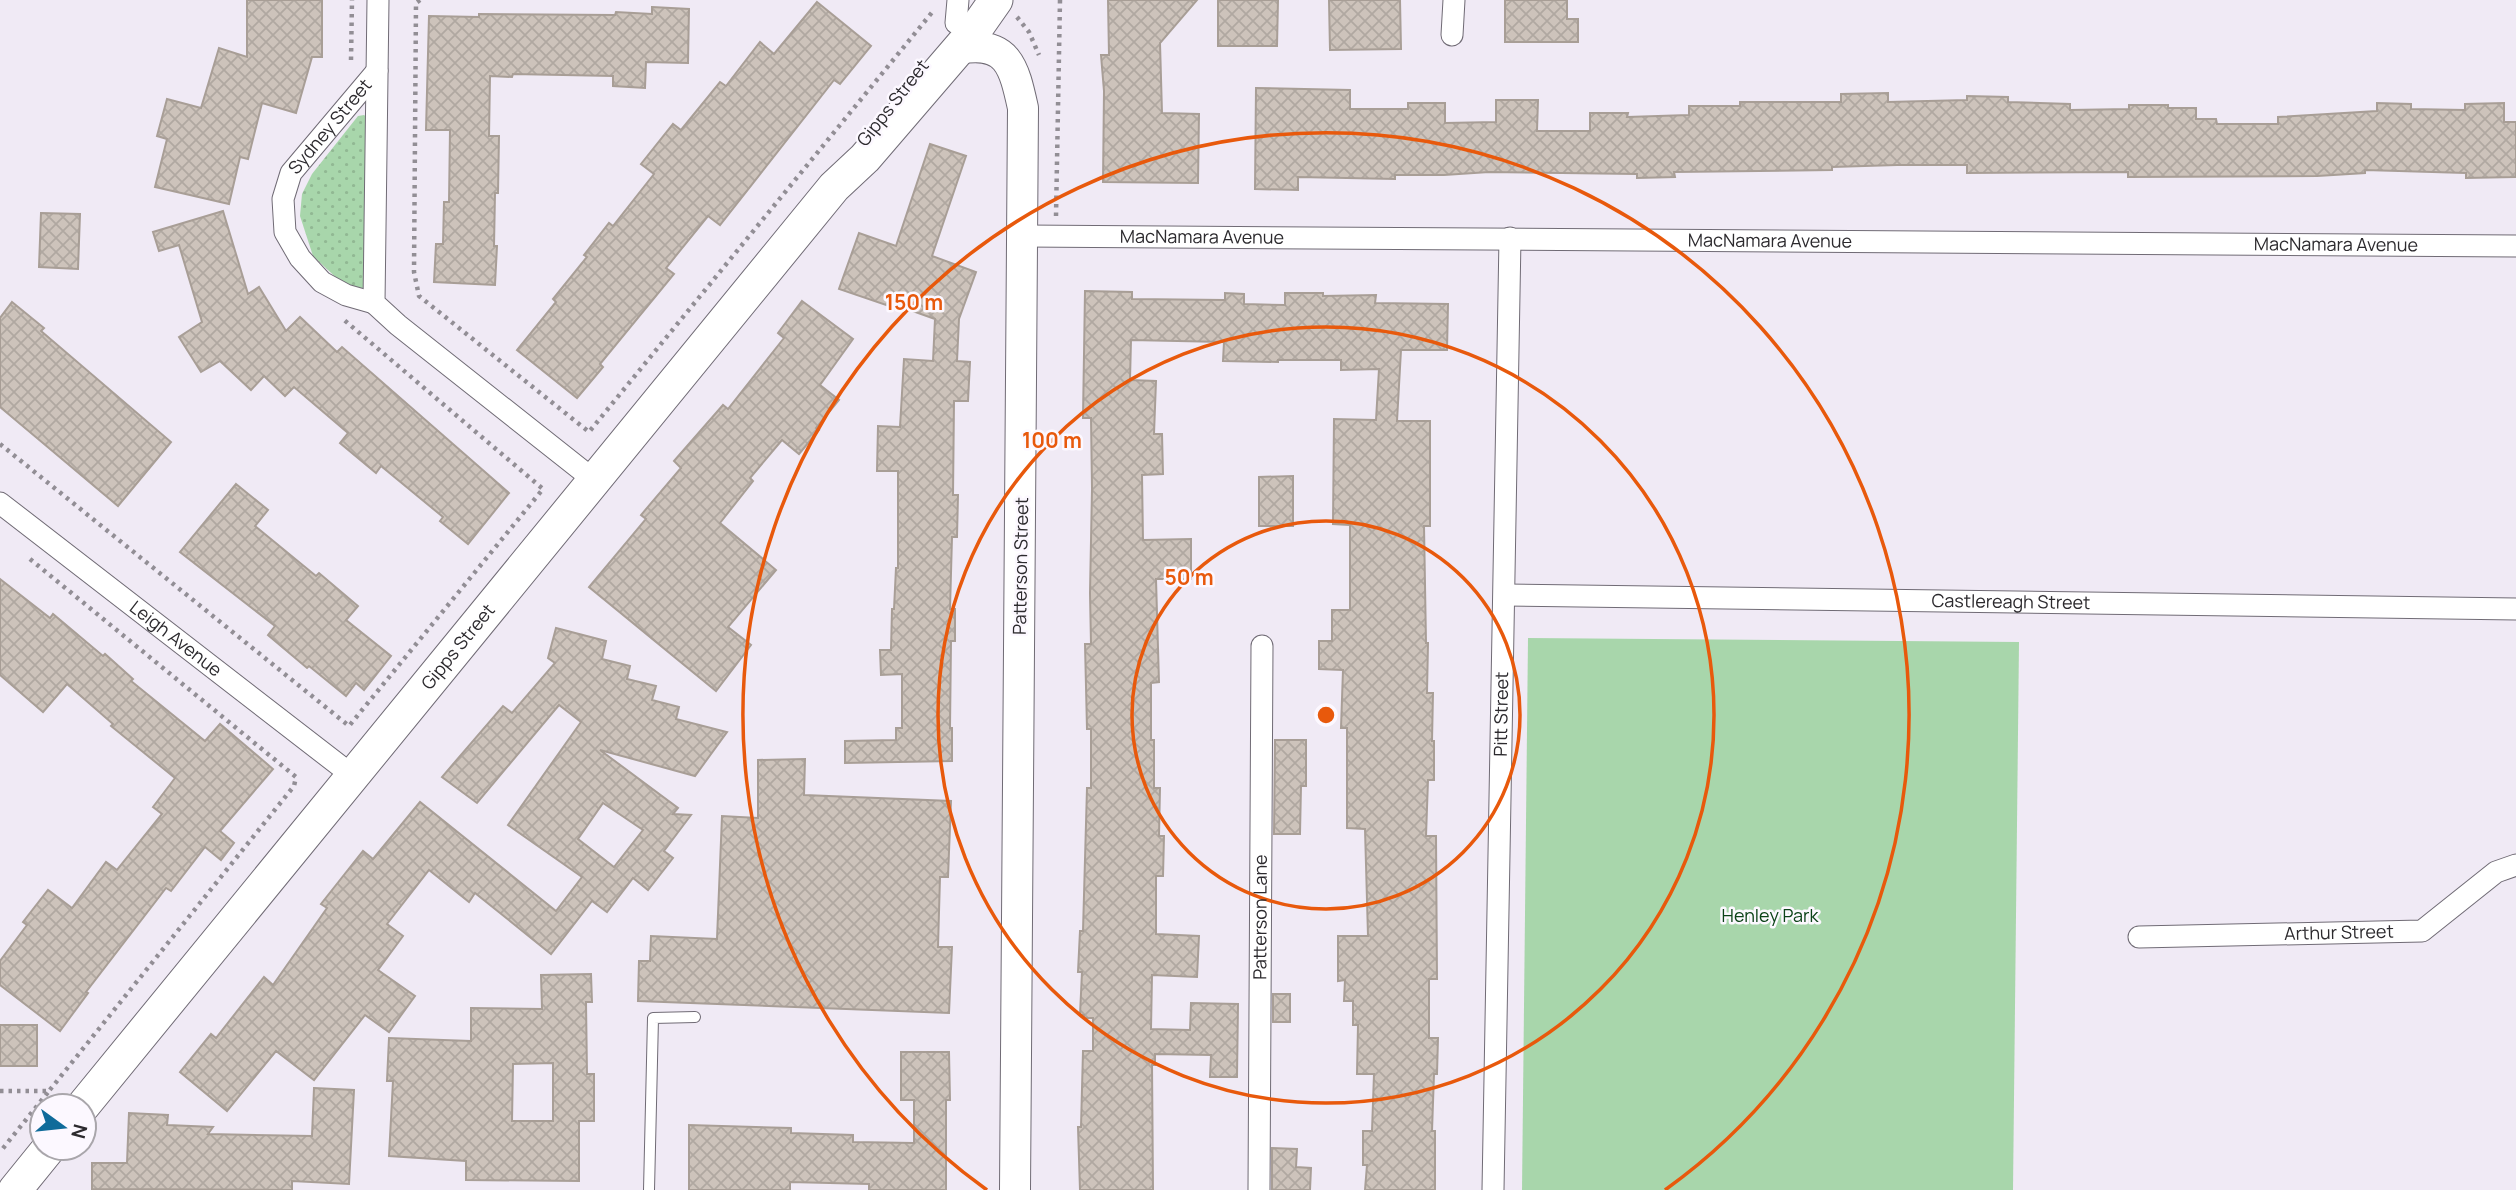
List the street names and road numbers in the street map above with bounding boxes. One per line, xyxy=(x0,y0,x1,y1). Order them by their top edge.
street label: Gipps Street xyxy=(851,54,934,151)
street label: Sydney Street xyxy=(282,73,377,179)
street label: MacNamara Avenue xyxy=(1120,224,1284,249)
street label: MacNamara Avenue xyxy=(1688,227,1852,253)
street label: MacNamara Avenue xyxy=(2254,231,2418,256)
street label: Patterson Street xyxy=(1007,497,1033,635)
street label: Castlereagh Street xyxy=(1931,588,2091,614)
street label: Leigh Avenue xyxy=(125,595,227,681)
street label: Gipps Street xyxy=(415,598,500,694)
street label: Pitt Street xyxy=(1488,671,1513,757)
street label: Patterson Lane xyxy=(1247,854,1272,980)
street label: Arthur Street xyxy=(2284,919,2394,945)

